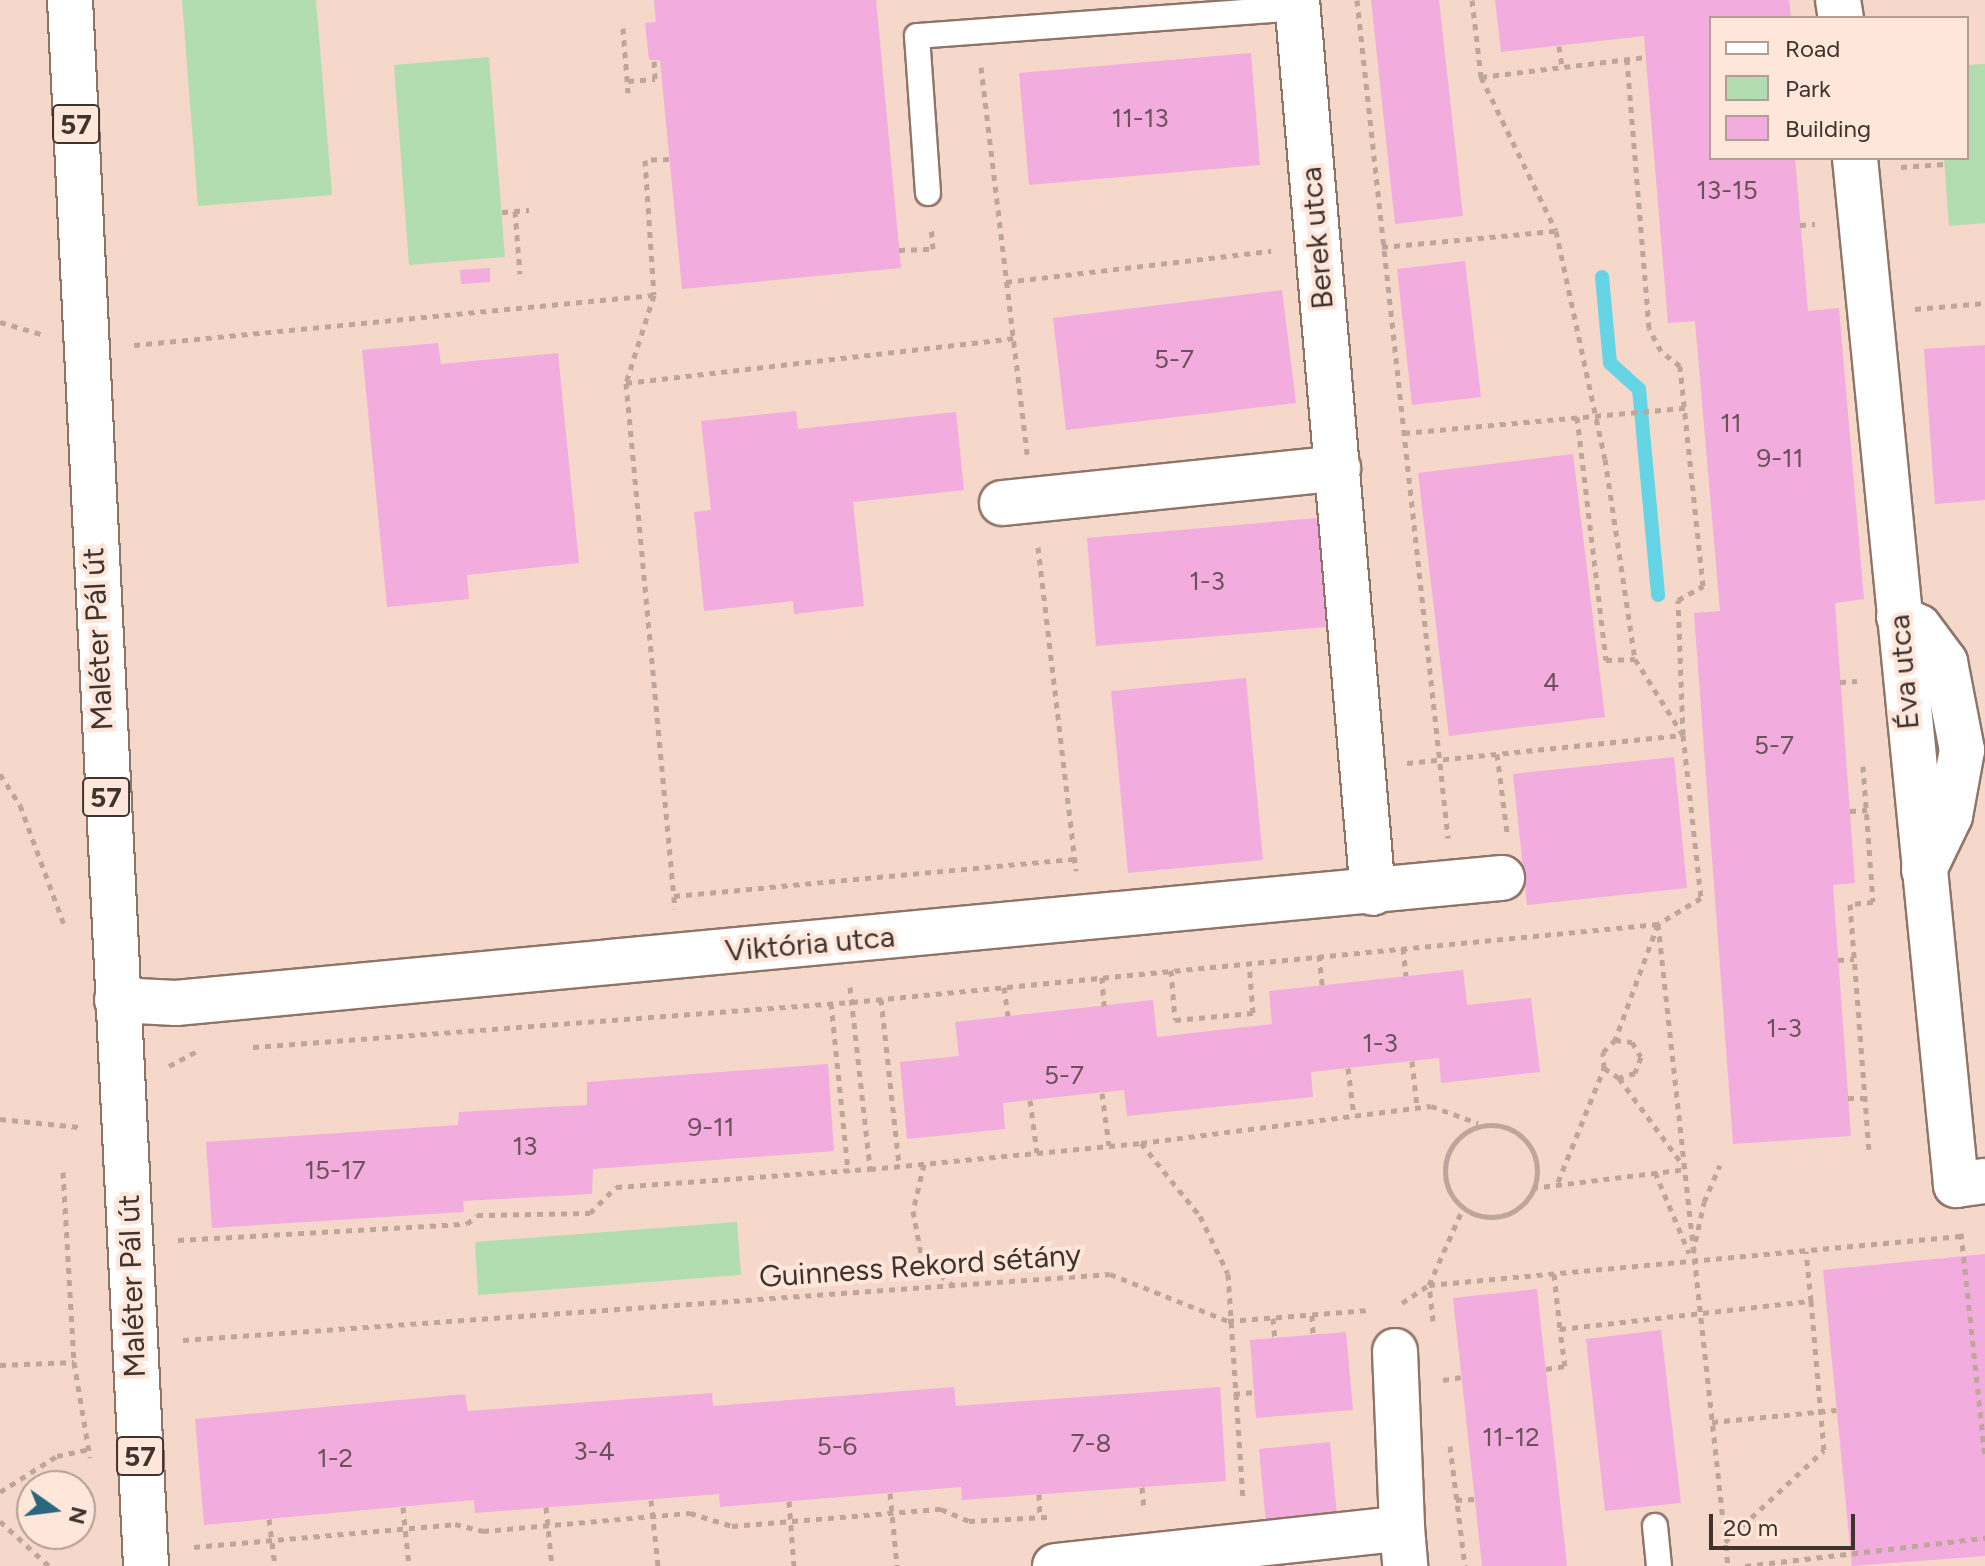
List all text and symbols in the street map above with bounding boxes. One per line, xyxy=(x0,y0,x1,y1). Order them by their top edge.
legend xyxy=(1709,16,1969,160)
text: Road xyxy=(1785,34,1840,63)
text: Park xyxy=(1785,74,1831,103)
road number: 57 xyxy=(52,100,100,148)
house number: 11-13 xyxy=(1111,103,1169,135)
text: Building xyxy=(1785,114,1871,143)
street label: Berek utca xyxy=(1293,165,1341,311)
house number: 13-15 xyxy=(1696,175,1758,207)
house number: 5-7 xyxy=(1154,344,1194,376)
house number: 11 xyxy=(1720,408,1742,440)
house number: 9-11 xyxy=(1756,443,1804,475)
street label: Maléter Pál út xyxy=(75,547,121,731)
house number: 1-3 xyxy=(1189,566,1225,598)
street label: Éva utca xyxy=(1881,613,1927,731)
house number: 4 xyxy=(1543,667,1559,699)
house number: 5-7 xyxy=(1754,730,1794,762)
road number: 57 xyxy=(82,773,130,821)
street label: Viktória utca xyxy=(724,919,896,969)
house number: 1-3 xyxy=(1766,1013,1802,1045)
house number: 1-3 xyxy=(1362,1028,1398,1060)
house number: 5-7 xyxy=(1044,1060,1084,1092)
house number: 9-11 xyxy=(687,1112,735,1144)
house number: 13 xyxy=(513,1131,537,1163)
house number: 15-17 xyxy=(304,1155,366,1187)
street label: Maléter Pál út xyxy=(111,1194,153,1378)
street label: Guinness Rekord sétány xyxy=(758,1237,1082,1295)
house number: 11-12 xyxy=(1482,1422,1540,1454)
house number: 7-8 xyxy=(1071,1428,1111,1460)
house number: 5-6 xyxy=(817,1431,857,1463)
road number: 57 xyxy=(116,1432,164,1480)
house number: 3-4 xyxy=(573,1436,615,1468)
house number: 1-2 xyxy=(317,1443,353,1475)
north arrow xyxy=(16,1470,96,1550)
scale bar xyxy=(1713,1498,1859,1548)
text: N xyxy=(63,1504,93,1527)
text: 20 m xyxy=(1723,1513,1778,1542)

